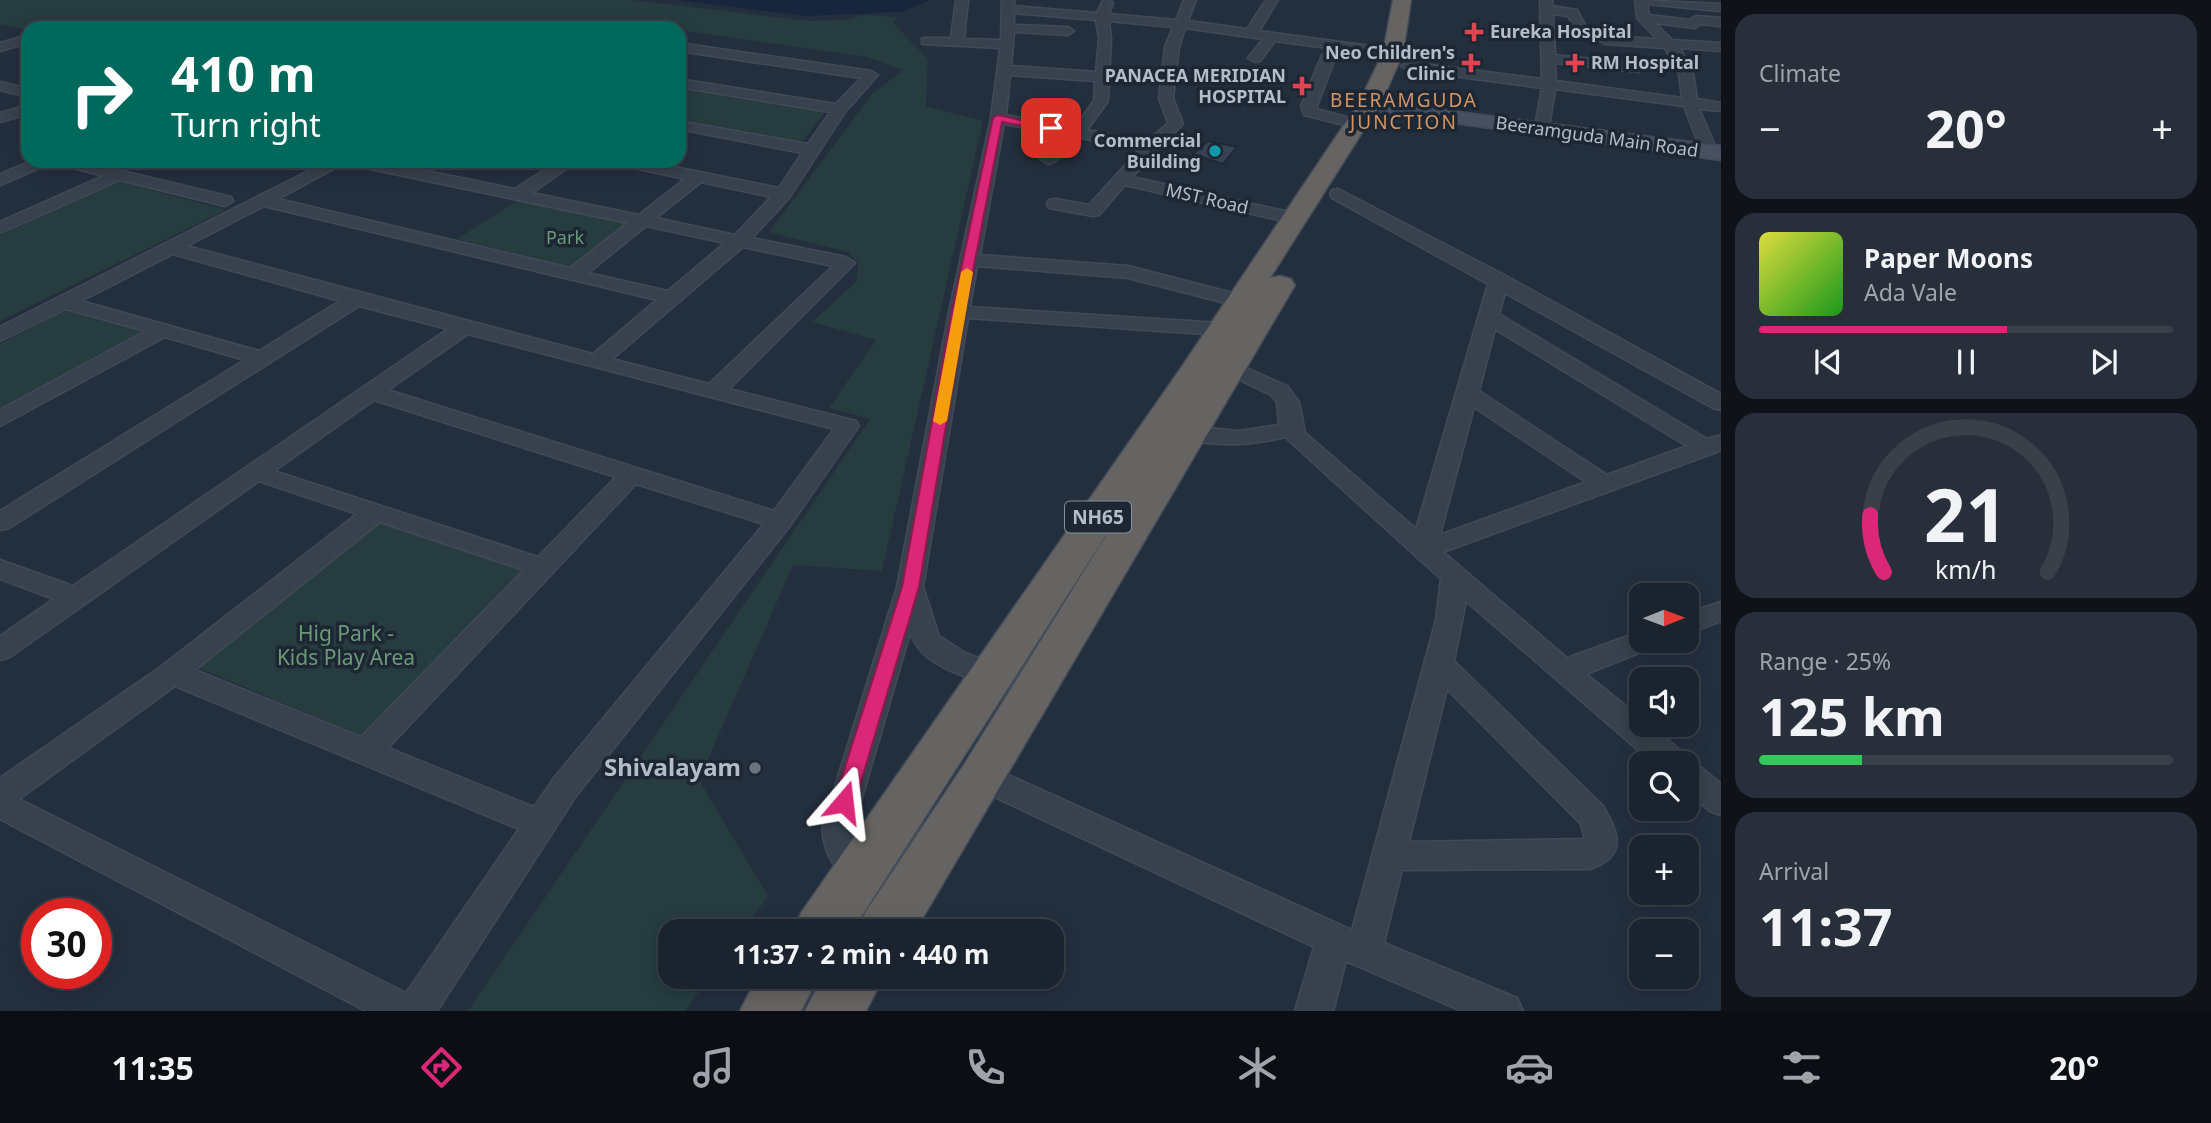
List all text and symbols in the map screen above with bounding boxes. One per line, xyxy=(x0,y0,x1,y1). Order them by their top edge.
place label: Eureka Hospital xyxy=(1490,19,1632,43)
marker: Eureka Hospital xyxy=(1464,22,1484,42)
text: 410 m xyxy=(171,40,316,106)
place label: Neo Children's Clinic xyxy=(1325,40,1455,85)
icon: right xyxy=(56,49,147,140)
place label: RM Hospital xyxy=(1591,50,1699,74)
marker: Neo Children's Clinic xyxy=(1461,53,1481,73)
marker: RM Hospital xyxy=(1565,53,1585,73)
text: Climate xyxy=(1759,57,1841,89)
place label: PANACEA MERIDIAN HOSPITAL xyxy=(1105,63,1286,108)
marker: PANACEA MERIDIAN HOSPITAL xyxy=(1292,76,1312,96)
district label: BEERAMGUDA JUNCTION xyxy=(1330,87,1478,135)
text: 20° xyxy=(1925,92,2007,163)
pin xyxy=(1021,98,1081,158)
text: − xyxy=(1759,102,1781,154)
text: + xyxy=(2151,102,2173,154)
text: Turn right xyxy=(171,103,321,146)
icon: arrive xyxy=(1032,109,1070,147)
street label: Beeramguda Main Road xyxy=(1494,110,1700,162)
place label: Commercial Building xyxy=(1094,128,1201,173)
marker: Commercial Building xyxy=(1207,143,1223,159)
street label: MST Road xyxy=(1164,177,1251,219)
park label: Park xyxy=(546,225,584,249)
text: Paper Moons xyxy=(1864,240,2033,276)
text: Ada Vale xyxy=(1864,276,1957,308)
icon: previous xyxy=(1809,343,1847,381)
icon: pause xyxy=(1947,343,1985,381)
icon: next xyxy=(2085,343,2123,381)
text: 21 xyxy=(1924,464,2008,563)
road number: NH65 xyxy=(1065,502,1131,532)
text: km/h xyxy=(1935,551,1997,585)
north arrow xyxy=(1629,583,1699,653)
map controls xyxy=(1629,583,1699,989)
park label: Hig Park - Kids Play Area xyxy=(277,619,415,671)
text: Range · 25% xyxy=(1759,645,1891,677)
button: sound xyxy=(1629,667,1699,737)
text: 125 km xyxy=(1759,680,1945,751)
place label: Shivalayam xyxy=(604,750,741,783)
button: search xyxy=(1629,751,1699,821)
marker: Shivalayam xyxy=(747,760,763,776)
position arrow xyxy=(807,765,881,839)
button: + xyxy=(1629,835,1699,905)
text: Arrival xyxy=(1759,855,1829,887)
text: 11:37 xyxy=(1759,890,1893,961)
speed limit sign: 30 xyxy=(21,898,112,989)
button: − xyxy=(1629,919,1699,989)
text: 11:37 · 2 min · 440 m xyxy=(733,936,989,972)
icon: directions xyxy=(417,1043,466,1092)
icon: music xyxy=(689,1043,738,1092)
icon: phone xyxy=(961,1043,1010,1092)
icon: climate xyxy=(1233,1043,1282,1092)
icon: car xyxy=(1505,1043,1554,1092)
icon: filters xyxy=(1777,1043,1826,1092)
text: 11:35 xyxy=(112,1046,194,1089)
text: 20° xyxy=(2049,1046,2099,1089)

